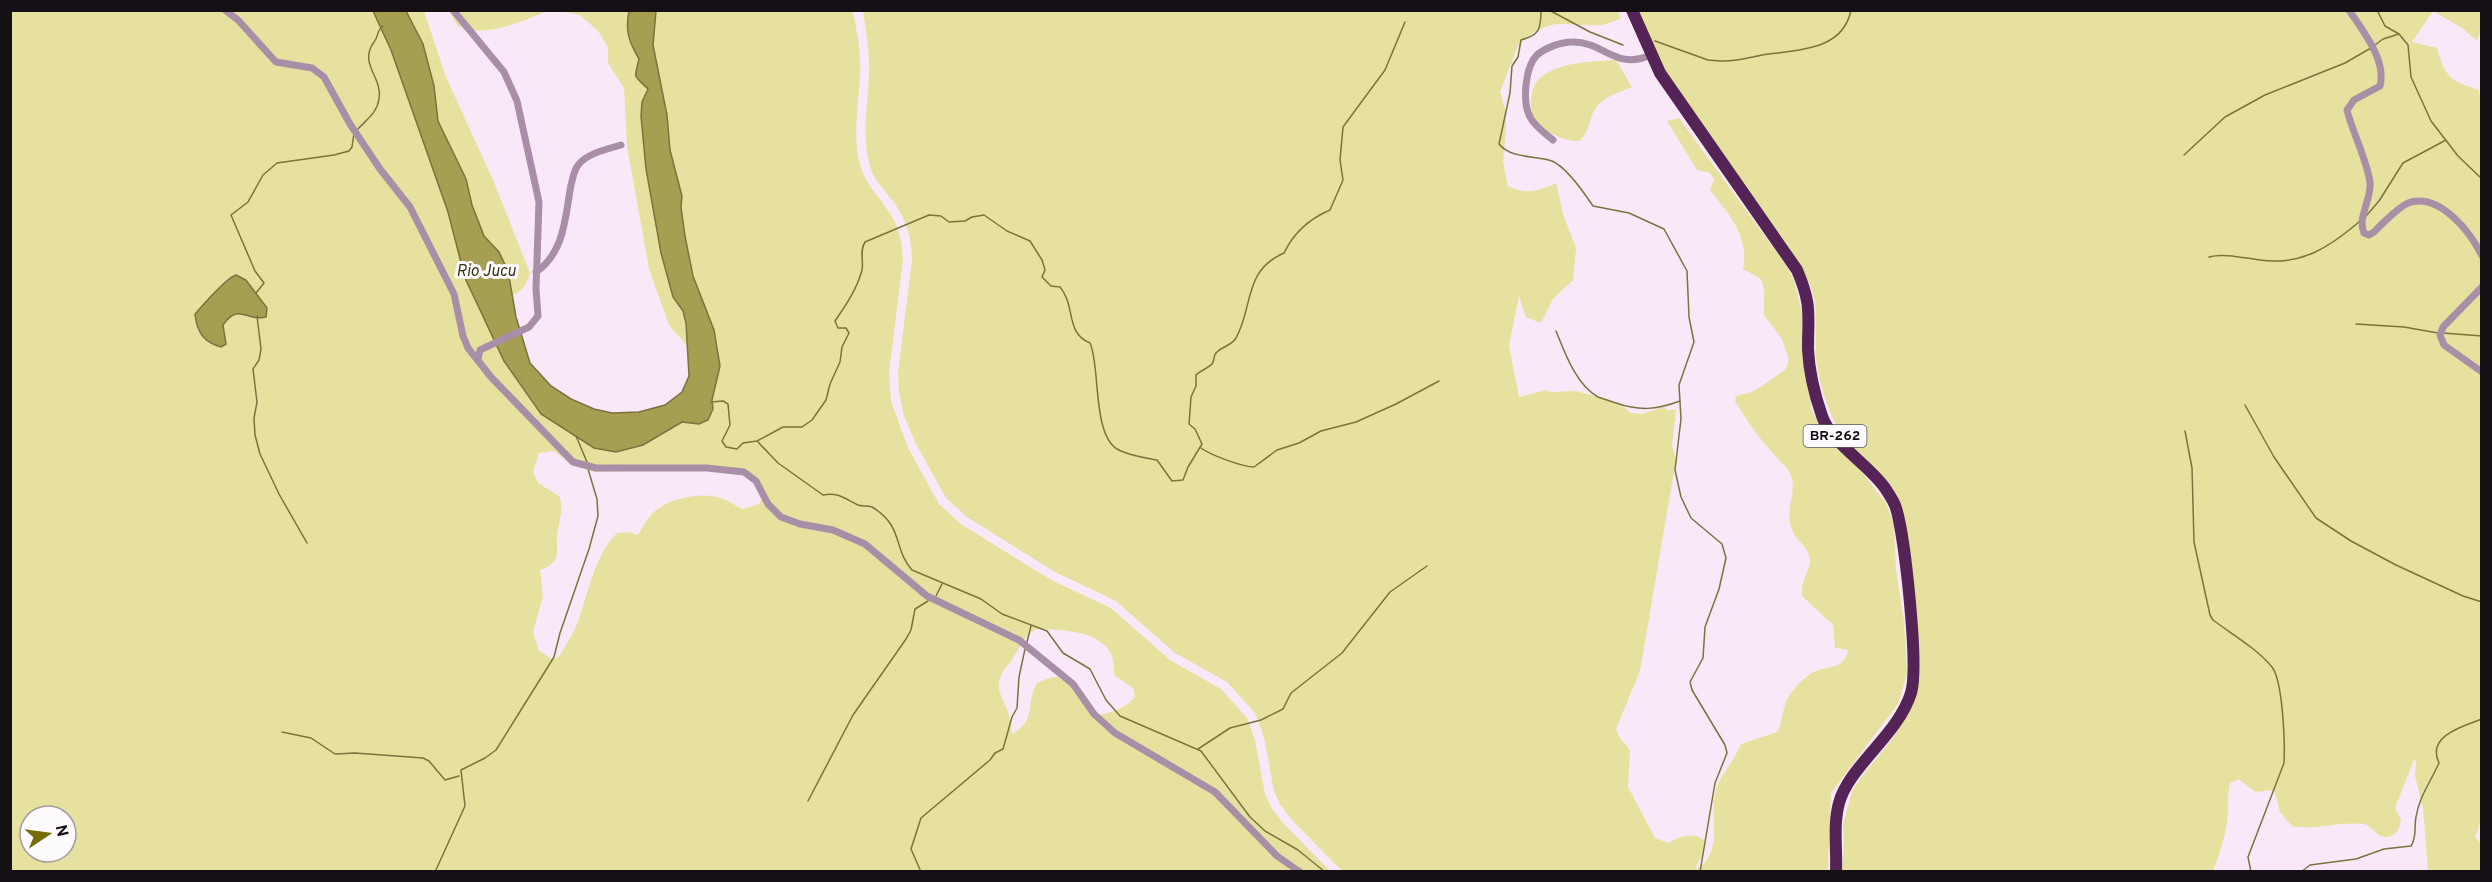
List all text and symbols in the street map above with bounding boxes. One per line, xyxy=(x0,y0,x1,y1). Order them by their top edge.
water label: Rio Jucu xyxy=(456,262,516,282)
road number: BR-262 xyxy=(1804,425,1866,447)
north arrow xyxy=(18,804,78,864)
text: N xyxy=(50,823,72,839)

